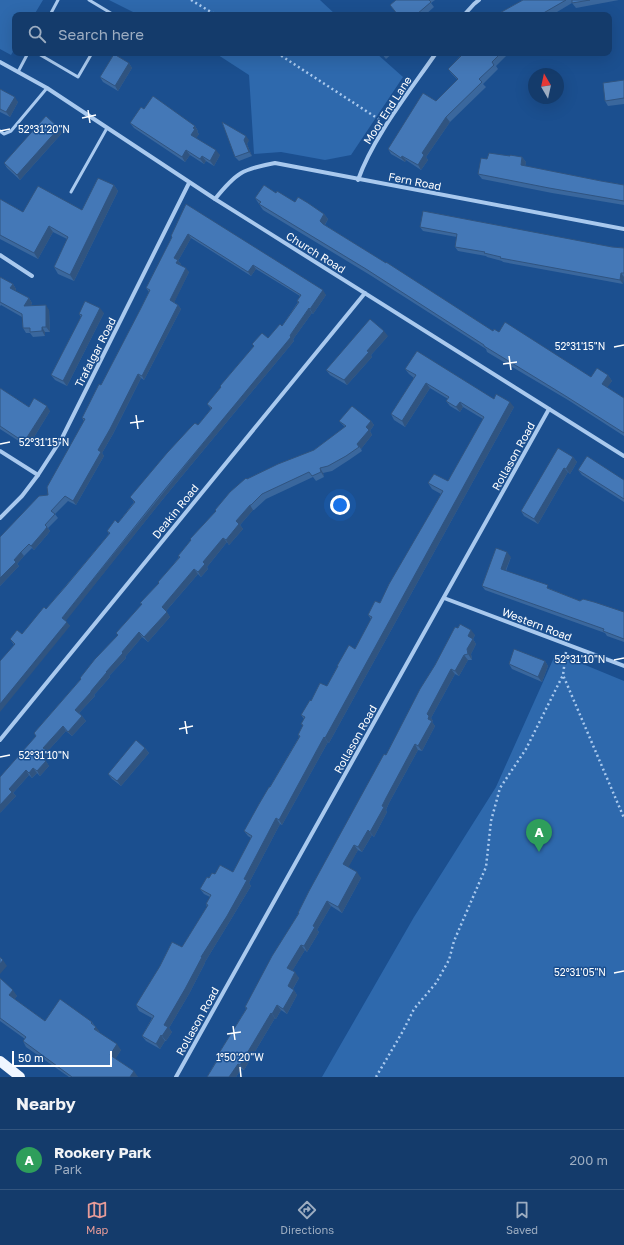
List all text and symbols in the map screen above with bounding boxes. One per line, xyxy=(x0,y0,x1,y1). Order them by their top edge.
search box xyxy=(12,12,612,56)
icon: search xyxy=(26,23,48,45)
text: Search here xyxy=(58,25,144,43)
north arrow xyxy=(528,68,564,104)
street label: Moor End Lane xyxy=(360,74,414,146)
text: 52°31'20"N xyxy=(18,123,70,135)
street label: Fern Road xyxy=(387,170,443,192)
street label: Church Road xyxy=(284,229,348,275)
street label: Trafalgar Road xyxy=(72,315,118,389)
text: 52°31'15"N xyxy=(555,340,605,352)
street label: Rollason Road xyxy=(489,420,537,492)
text: 52°31'15"N xyxy=(19,436,69,448)
street label: Deakin Road xyxy=(149,481,201,541)
your location xyxy=(330,495,350,515)
street label: Western Road xyxy=(500,605,574,643)
text: 52°31'10"N xyxy=(555,653,605,665)
street label: Rollason Road xyxy=(331,703,379,775)
text: 52°31'10"N xyxy=(19,749,69,761)
pin: A xyxy=(526,819,552,852)
text: 52°31'05"N xyxy=(554,966,606,978)
street label: Rollason Road xyxy=(173,985,221,1057)
scale bar xyxy=(12,1049,112,1068)
text: 50 m xyxy=(18,1051,44,1064)
text: 1°50'20"W xyxy=(216,1051,264,1063)
text: Nearby xyxy=(16,1093,76,1114)
text: Rookery Park xyxy=(54,1143,152,1161)
text: A xyxy=(24,1152,34,1168)
text: 200 m xyxy=(570,1152,608,1168)
text: Park xyxy=(54,1161,82,1177)
tab: Map xyxy=(86,1199,108,1236)
tab: Directions xyxy=(280,1199,334,1236)
tab: Saved xyxy=(506,1199,538,1236)

